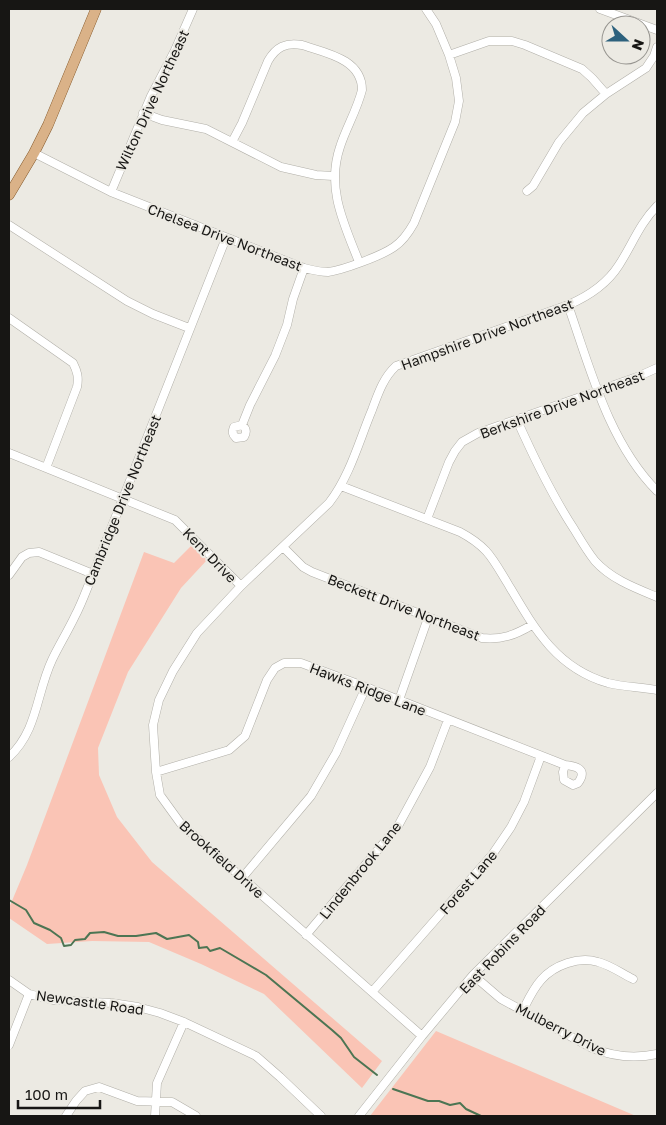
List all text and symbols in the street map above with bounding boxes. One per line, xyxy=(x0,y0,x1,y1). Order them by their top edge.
north arrow xyxy=(601,15,651,65)
street label: Wilton Drive Northeast xyxy=(112,27,192,173)
text: N xyxy=(629,37,648,53)
street label: Chelsea Drive Northeast xyxy=(145,200,305,274)
street label: Hampshire Drive Northeast xyxy=(398,295,576,373)
street label: Berkshire Drive Northeast xyxy=(477,366,647,442)
street label: Cambridge Drive Northeast xyxy=(80,412,164,588)
street label: Kent Drive xyxy=(180,524,240,586)
street label: Beckett Drive Northeast xyxy=(325,570,483,644)
street label: Hawks Ridge Lane xyxy=(307,659,429,719)
street label: Brookfield Drive xyxy=(176,817,268,901)
street label: Lindenbrook Lane xyxy=(315,818,405,922)
street label: Forest Lane xyxy=(436,846,500,918)
street label: East Robins Road xyxy=(455,901,549,997)
street label: Newcastle Road xyxy=(35,986,145,1018)
street label: Mulberry Drive xyxy=(513,999,609,1059)
scale bar xyxy=(18,1078,100,1110)
text: 100 m xyxy=(25,1085,68,1103)

